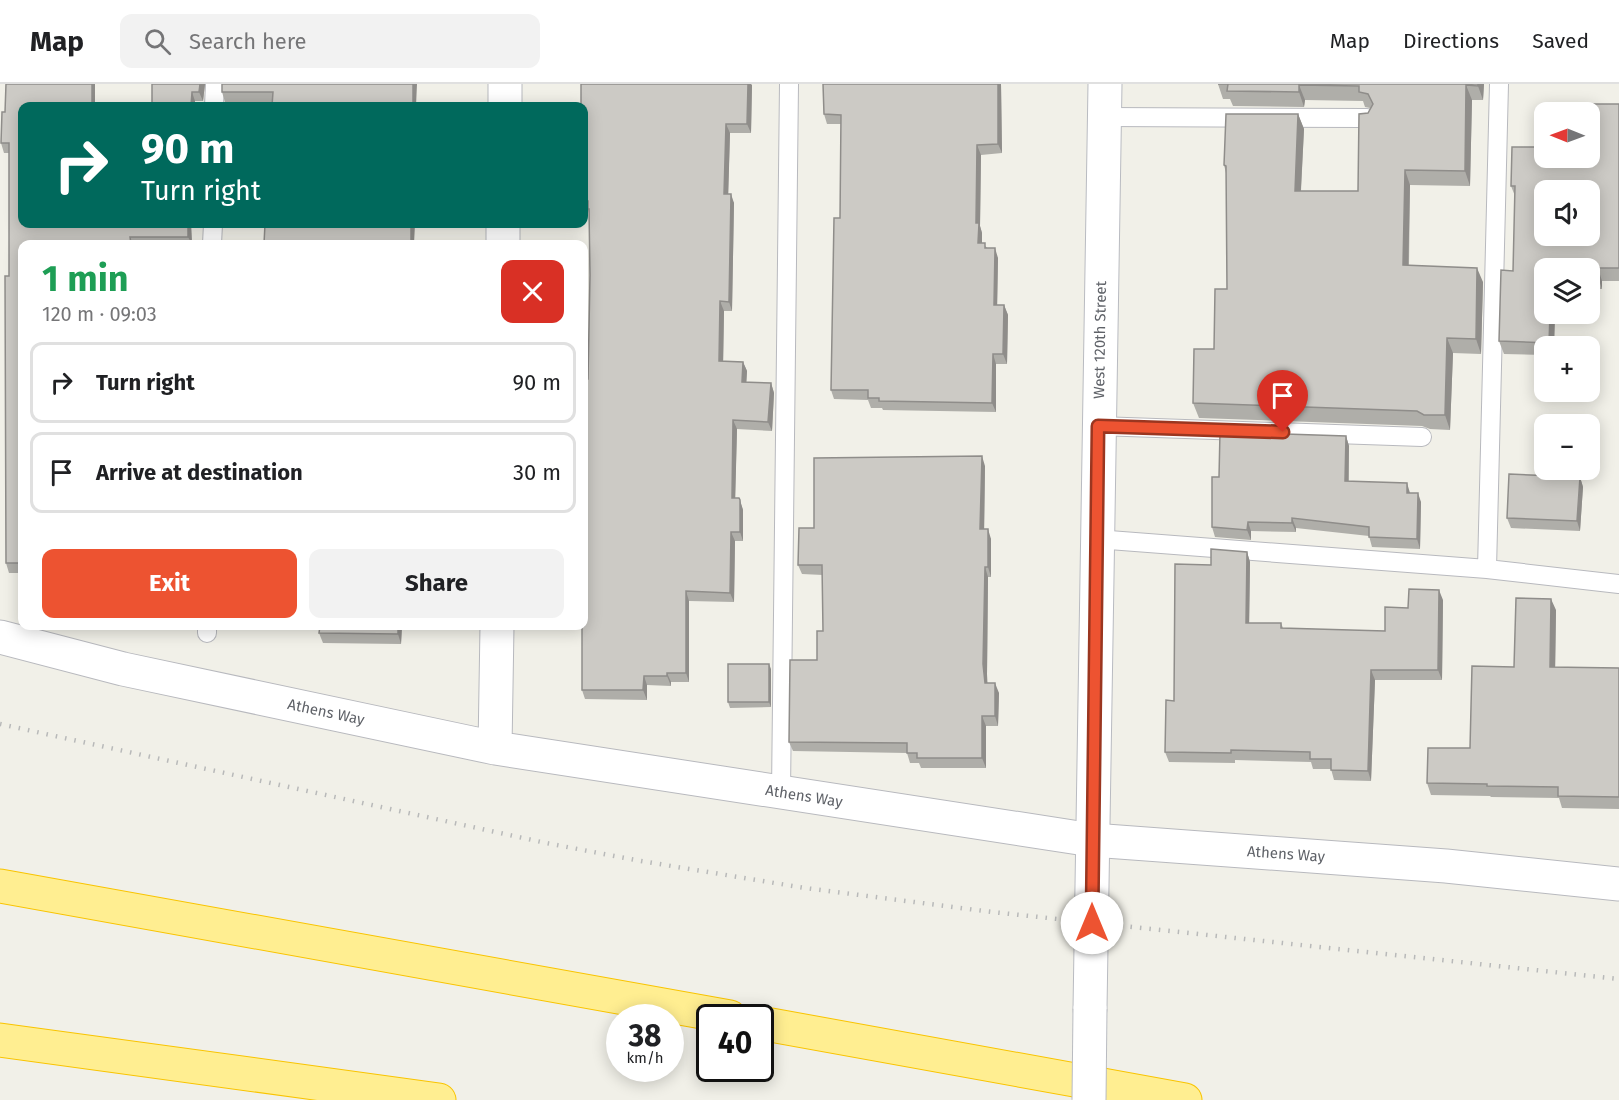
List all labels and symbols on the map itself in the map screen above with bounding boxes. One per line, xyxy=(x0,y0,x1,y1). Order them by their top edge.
north arrow xyxy=(1534,102,1600,168)
street label: West 120th Street xyxy=(1090,280,1110,399)
pin xyxy=(1257,370,1308,432)
street label: Athens Way xyxy=(286,695,367,729)
street label: Athens Way xyxy=(764,781,845,811)
street label: Athens Way xyxy=(1246,842,1326,866)
position arrow xyxy=(1060,891,1124,955)
speed limit sign: 40 xyxy=(696,1004,774,1082)

